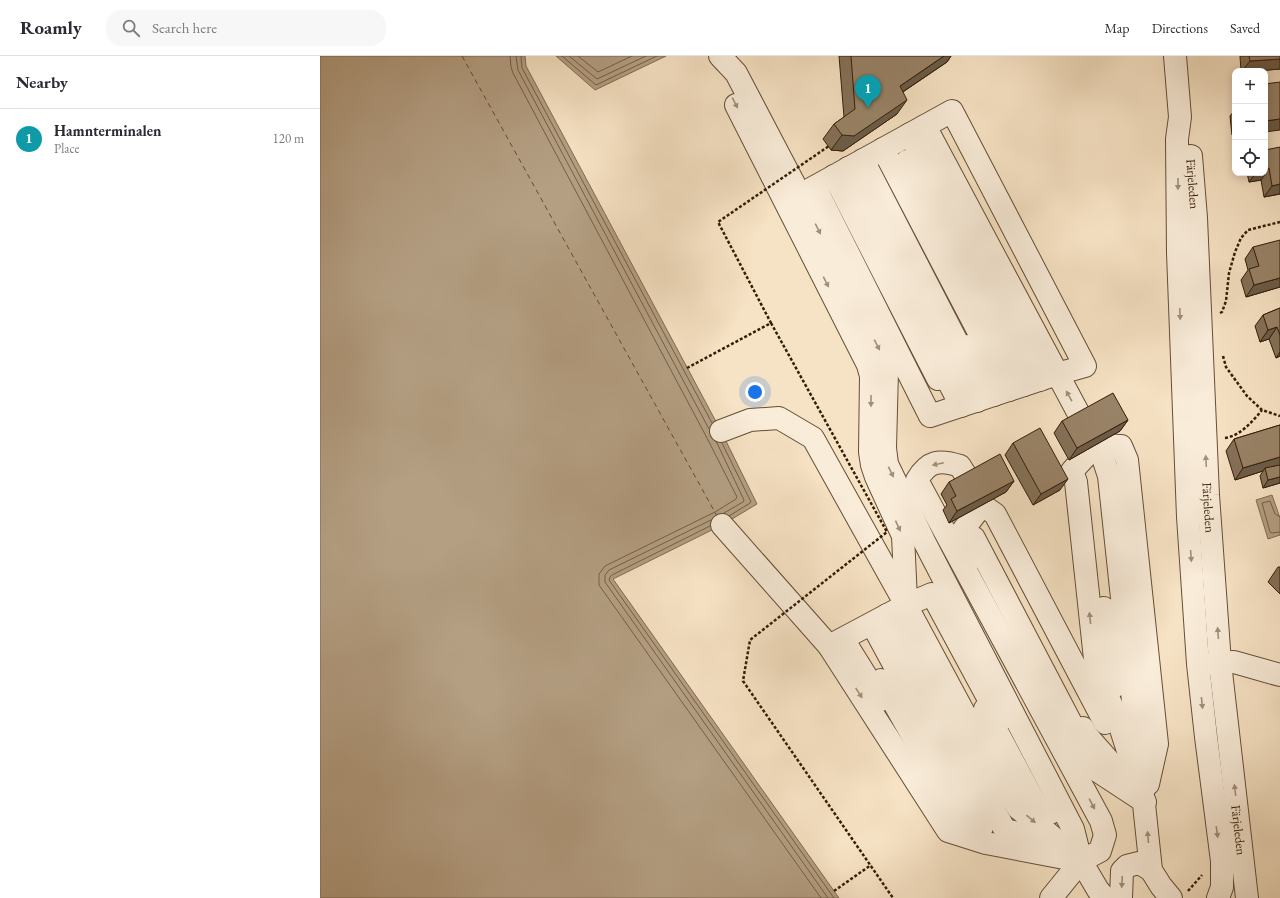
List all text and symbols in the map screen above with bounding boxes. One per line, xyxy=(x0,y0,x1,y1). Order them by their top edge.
search box xyxy=(106,10,386,46)
text: Roamly xyxy=(20,15,82,40)
icon: search xyxy=(120,17,142,39)
text: Search here xyxy=(152,18,217,37)
text: Map xyxy=(1104,19,1130,37)
text: Directions xyxy=(1152,19,1208,37)
text: Saved xyxy=(1230,19,1260,37)
map controls xyxy=(1232,68,1268,176)
button: + xyxy=(1232,68,1268,104)
text: Nearby xyxy=(16,71,68,93)
pin: 1 xyxy=(855,75,881,108)
one-way arrow xyxy=(732,98,739,109)
button: − xyxy=(1232,104,1268,140)
text: Hamnterminalen xyxy=(54,121,161,140)
text: 1 xyxy=(26,130,32,147)
text: 120 m xyxy=(273,130,304,147)
text: Place xyxy=(54,140,80,157)
button: locate xyxy=(1232,140,1268,176)
street label: Färjeleden xyxy=(1183,158,1204,210)
one-way arrow xyxy=(1175,178,1181,191)
one-way arrow xyxy=(815,224,821,235)
one-way arrow xyxy=(823,276,829,287)
one-way arrow xyxy=(1177,308,1184,320)
one-way arrow xyxy=(874,340,880,351)
your location xyxy=(745,382,765,402)
one-way arrow xyxy=(1065,390,1072,402)
one-way arrow xyxy=(868,395,874,408)
one-way arrow xyxy=(1203,455,1210,467)
one-way arrow xyxy=(931,461,944,467)
one-way arrow xyxy=(888,466,894,478)
street label: Färjeleden xyxy=(1199,482,1219,533)
one-way arrow xyxy=(896,520,902,532)
one-way arrow xyxy=(1187,550,1194,562)
one-way arrow xyxy=(1087,612,1094,624)
one-way arrow xyxy=(1215,627,1222,639)
one-way arrow xyxy=(855,688,863,698)
one-way arrow xyxy=(1199,697,1205,709)
one-way arrow xyxy=(1232,784,1238,796)
one-way arrow xyxy=(1088,798,1095,810)
street label: Färjeleden xyxy=(1228,804,1251,856)
one-way arrow xyxy=(1026,815,1037,824)
one-way arrow xyxy=(1214,826,1220,838)
one-way arrow xyxy=(1145,831,1151,843)
one-way arrow xyxy=(1118,876,1125,888)

